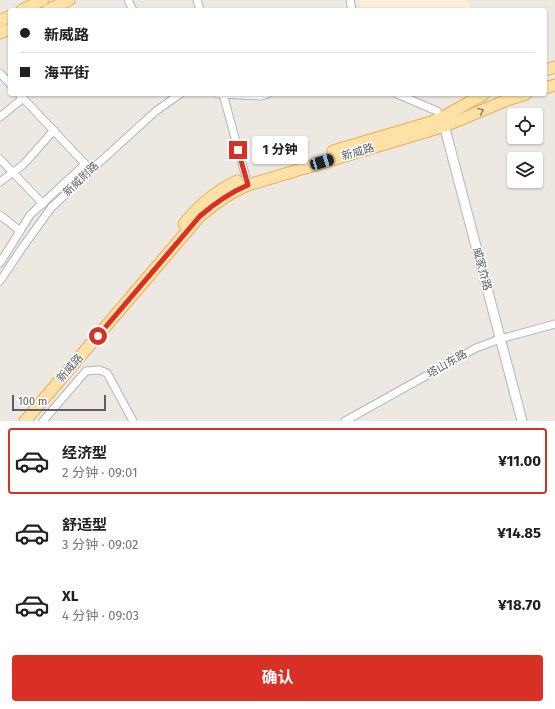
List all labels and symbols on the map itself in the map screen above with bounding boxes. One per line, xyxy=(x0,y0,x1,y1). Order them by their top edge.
one-way arrow xyxy=(476,108,484,116)
callout: 1 分钟 xyxy=(252,136,308,164)
route end xyxy=(229,141,247,159)
street label: 新威路 xyxy=(340,141,376,163)
car xyxy=(309,153,335,171)
street label: 新威附路 xyxy=(61,159,101,199)
street label: 威家夼路 xyxy=(470,246,494,292)
route start xyxy=(89,327,107,345)
street label: 塔山东路 xyxy=(425,347,469,381)
street label: 新威路 xyxy=(54,351,86,385)
scale bar xyxy=(12,393,106,412)

